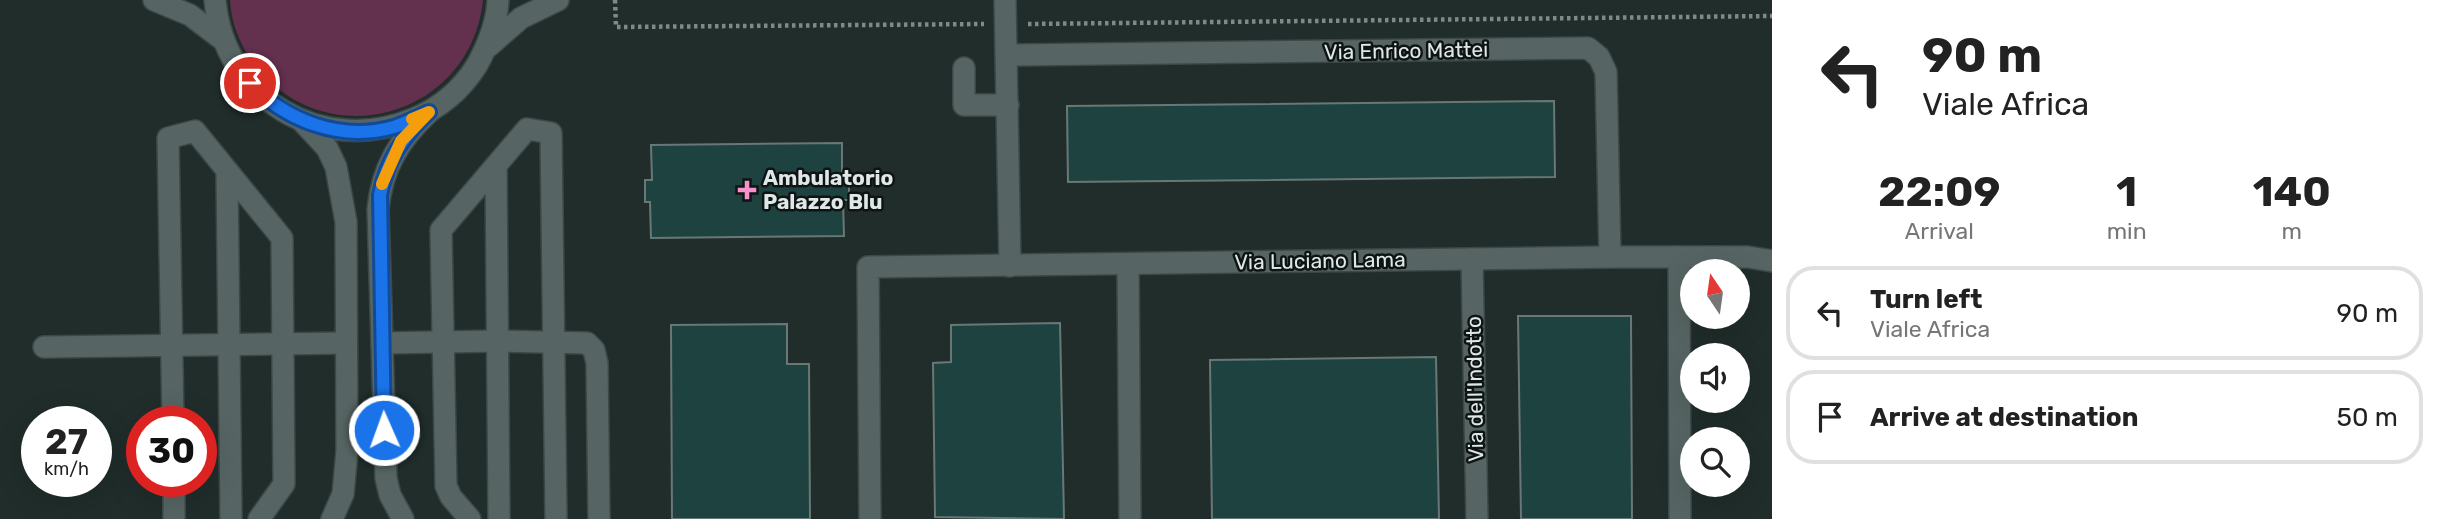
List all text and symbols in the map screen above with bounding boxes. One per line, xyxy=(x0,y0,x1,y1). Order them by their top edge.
text: 90 m xyxy=(1922,26,2042,84)
icon: left xyxy=(1807,28,1898,119)
street label: Via Enrico Mattei xyxy=(1324,37,1488,64)
pin xyxy=(220,53,280,113)
icon: arrive xyxy=(231,64,269,102)
text: Viale Africa xyxy=(1922,85,2089,123)
place label: Ambulatorio Palazzo Blu xyxy=(763,165,893,214)
text: 22:09 xyxy=(1878,167,2001,217)
text: 1 xyxy=(2116,167,2137,217)
text: 140 xyxy=(2253,167,2331,217)
marker: Ambulatorio Palazzo Blu xyxy=(737,180,757,200)
text: Arrival xyxy=(1905,217,1974,245)
text: min xyxy=(2107,217,2147,245)
text: m xyxy=(2282,217,2302,245)
street label: Via Luciano Lama xyxy=(1234,247,1406,274)
north arrow xyxy=(1680,259,1750,329)
map controls xyxy=(1680,259,1750,497)
text: Turn left xyxy=(1870,284,1982,315)
icon: left xyxy=(1811,294,1849,332)
text: 90 m xyxy=(2337,298,2398,329)
text: Viale Africa xyxy=(1870,315,1990,343)
street label: Via dell'Indotto xyxy=(1461,316,1488,462)
button: sound xyxy=(1680,343,1750,413)
position arrow xyxy=(347,393,421,467)
icon: arrive xyxy=(1811,398,1849,436)
text: Arrive at destination xyxy=(1870,402,2138,433)
text: 50 m xyxy=(2337,402,2398,433)
speed limit sign: 30 xyxy=(126,406,217,497)
text: 27 xyxy=(45,421,88,463)
button: search xyxy=(1680,427,1750,497)
text: km/h xyxy=(44,458,89,480)

